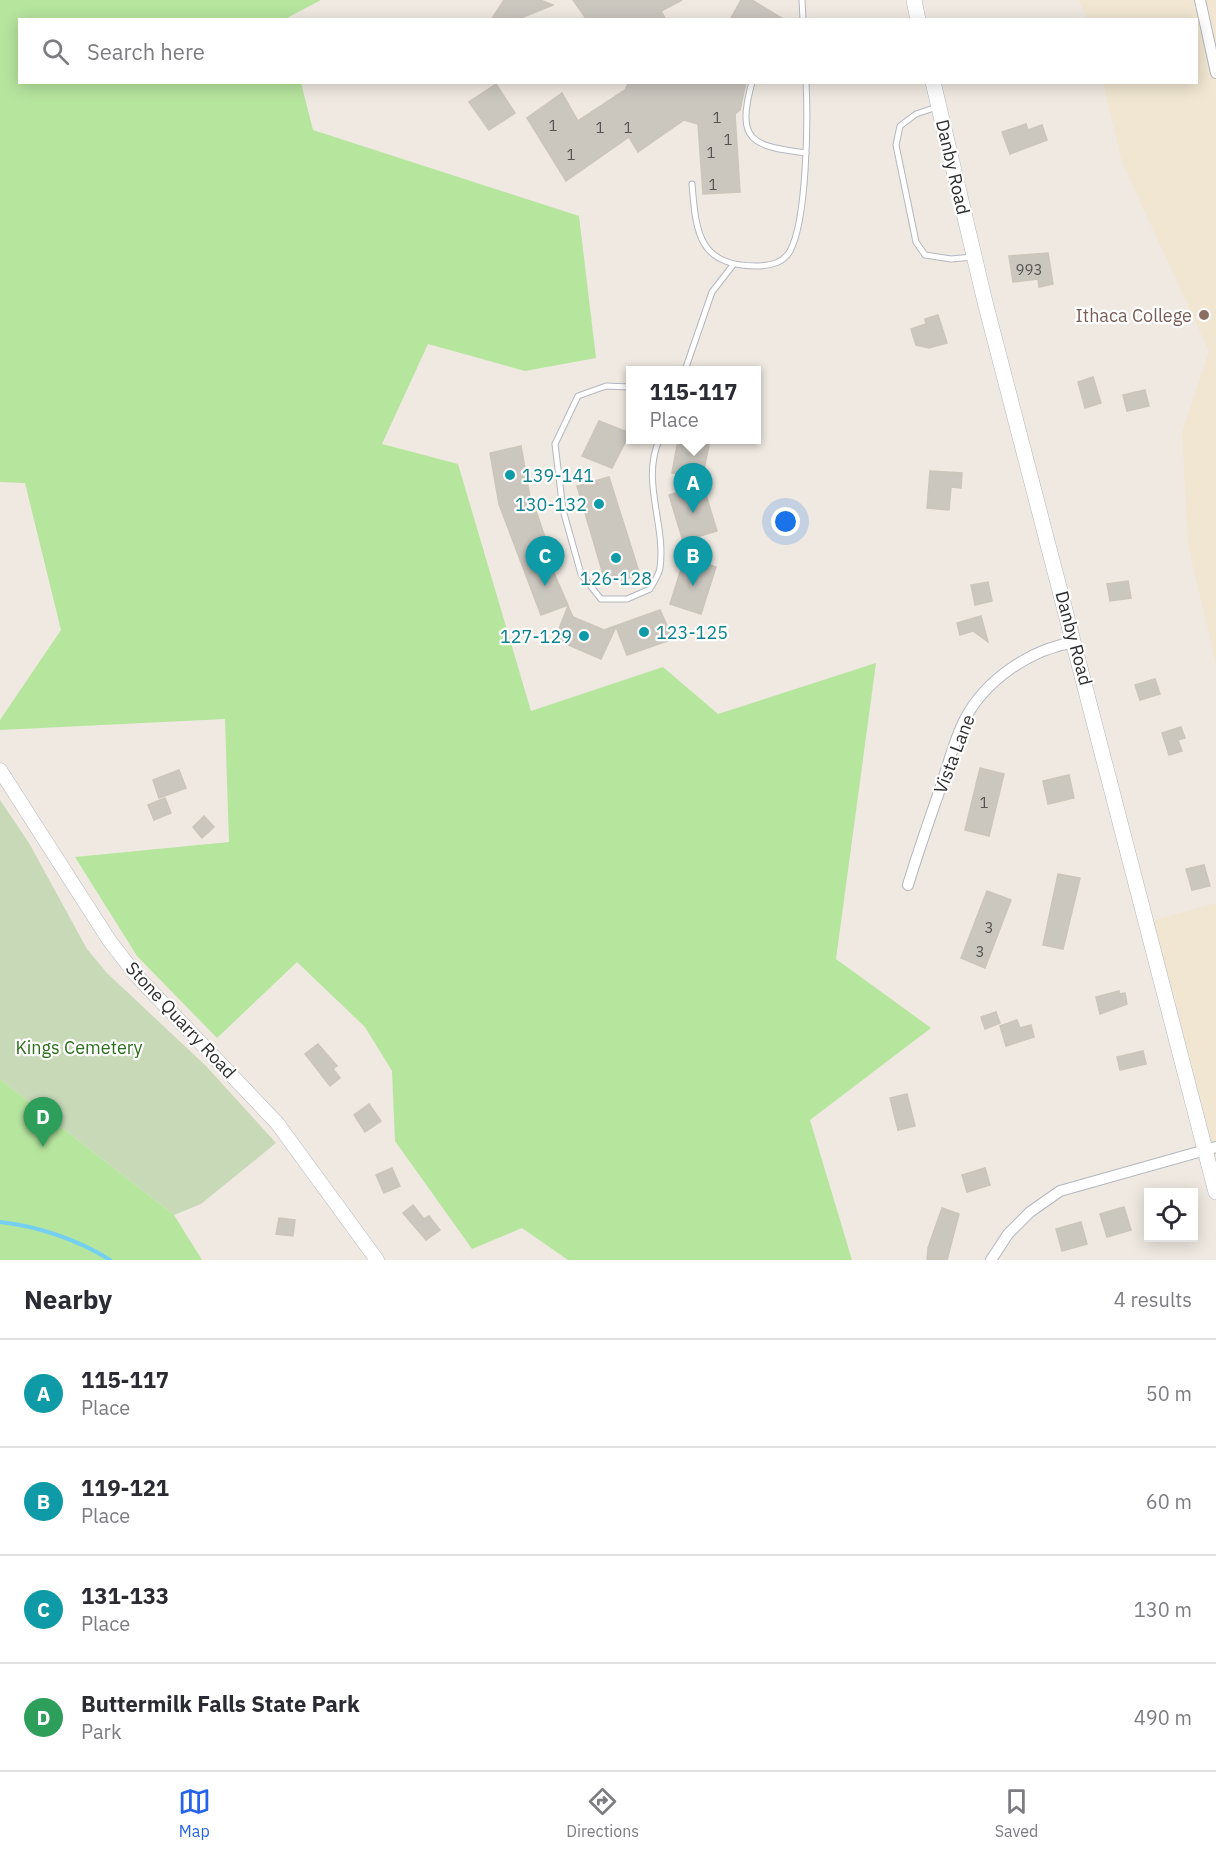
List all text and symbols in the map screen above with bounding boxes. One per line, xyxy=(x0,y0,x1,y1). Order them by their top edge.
search box xyxy=(18,18,1198,84)
icon: search xyxy=(39,35,72,68)
text: Search here xyxy=(87,37,205,66)
house number: 1 xyxy=(712,108,722,127)
house number: 1 xyxy=(548,116,558,135)
street label: Danby Road xyxy=(931,117,975,217)
house number: 1 xyxy=(595,118,605,137)
house number: 1 xyxy=(623,118,633,137)
house number: 1 xyxy=(723,130,733,149)
house number: 1 xyxy=(706,143,716,162)
house number: 1 xyxy=(566,145,576,164)
house number: 1 xyxy=(708,175,718,194)
house number: 993 xyxy=(1015,260,1043,279)
place label: Ithaca College xyxy=(1076,304,1192,327)
marker: Ithaca College xyxy=(1197,308,1211,322)
popup xyxy=(626,366,761,444)
text: 115-117 xyxy=(649,377,738,406)
text: Place xyxy=(649,406,699,433)
place label: 139-141 xyxy=(522,464,594,487)
pin: A xyxy=(674,464,712,513)
marker: 139-141 xyxy=(503,468,517,482)
place label: 130-132 xyxy=(515,493,587,516)
marker: 130-132 xyxy=(592,497,606,511)
your location xyxy=(771,507,800,536)
pin: C xyxy=(526,536,564,586)
pin: B xyxy=(674,536,712,586)
marker: 126-128 xyxy=(609,551,623,565)
place label: 126-128 xyxy=(580,567,652,590)
street label: Danby Road xyxy=(1050,588,1098,688)
place label: 123-125 xyxy=(656,621,728,644)
place label: 127-129 xyxy=(500,625,572,648)
marker: 123-125 xyxy=(637,625,651,639)
marker: 127-129 xyxy=(577,629,591,643)
street label: Vista Lane xyxy=(928,711,980,797)
house number: 1 xyxy=(979,793,989,812)
house number: 3 xyxy=(984,918,994,937)
house number: 3 xyxy=(975,942,985,961)
street label: Stone Quarry Road xyxy=(121,957,241,1083)
park label: Kings Cemetery xyxy=(15,1036,143,1059)
pin: D xyxy=(24,1098,63,1147)
map controls xyxy=(1144,1188,1198,1242)
button: locate xyxy=(1144,1188,1198,1242)
text: Nearby xyxy=(24,1282,112,1316)
text: 4 results xyxy=(1114,1286,1192,1313)
text: 115-117 xyxy=(81,1365,169,1394)
text: A xyxy=(37,1380,50,1407)
text: 50 m xyxy=(1146,1380,1192,1407)
text: Place xyxy=(81,1394,130,1421)
text: 119-121 xyxy=(81,1473,169,1502)
text: B xyxy=(37,1488,50,1515)
text: 60 m xyxy=(1146,1488,1192,1515)
text: Place xyxy=(81,1502,130,1529)
text: 131-133 xyxy=(81,1581,169,1610)
text: C xyxy=(37,1596,50,1623)
text: 130 m xyxy=(1134,1596,1192,1623)
text: Place xyxy=(81,1610,130,1637)
text: Buttermilk Falls State Park xyxy=(81,1689,360,1718)
text: D xyxy=(37,1704,50,1731)
text: 490 m xyxy=(1134,1704,1192,1731)
text: Park xyxy=(81,1718,121,1745)
tab: Map xyxy=(178,1785,211,1841)
tab: Directions xyxy=(566,1785,639,1841)
tab: Saved xyxy=(995,1785,1038,1841)

